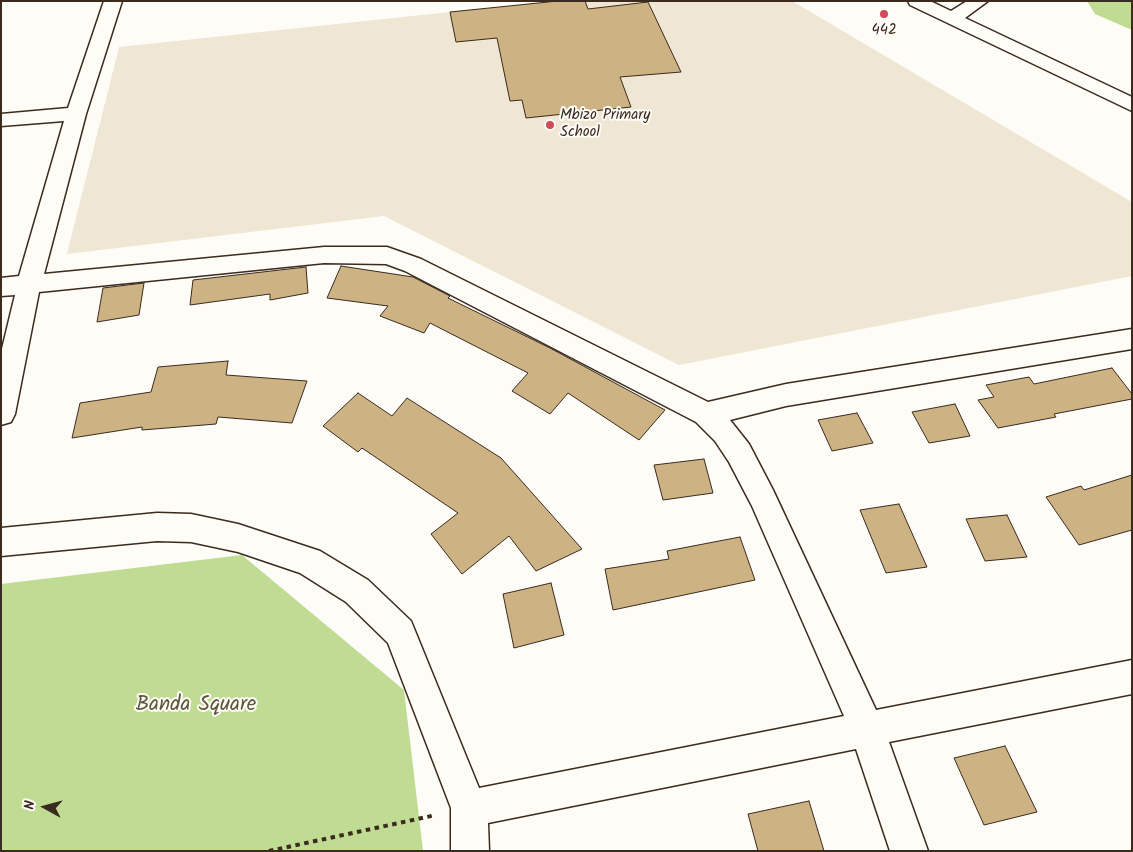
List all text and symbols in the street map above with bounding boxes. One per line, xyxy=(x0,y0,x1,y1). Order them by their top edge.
marker: 442 xyxy=(878,8,890,20)
place label: 442 xyxy=(871,22,897,40)
place label: Mbizo Primary School xyxy=(560,107,650,142)
marker: Mbizo Primary School xyxy=(544,119,556,131)
park label: Banda Square xyxy=(136,693,256,719)
north arrow xyxy=(20,782,70,832)
text: N xyxy=(19,799,42,811)

